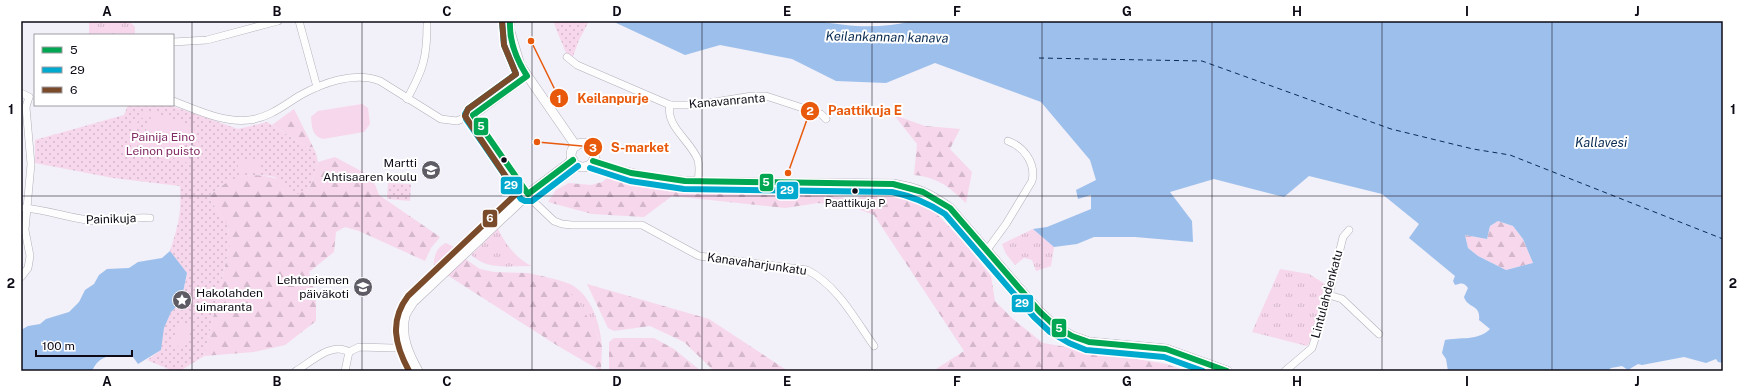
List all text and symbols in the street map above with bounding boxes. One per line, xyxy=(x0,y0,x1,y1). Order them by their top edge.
text: A xyxy=(102,4,112,19)
text: B xyxy=(273,4,282,19)
text: C xyxy=(442,4,452,19)
text: D xyxy=(612,4,622,19)
text: E xyxy=(783,4,791,19)
text: F xyxy=(953,4,961,19)
text: G xyxy=(1122,4,1132,19)
text: H xyxy=(1292,4,1302,19)
text: I xyxy=(1465,4,1469,19)
text: J xyxy=(1634,4,1640,19)
water label: Keilankannan kanava xyxy=(825,28,949,46)
legend xyxy=(34,34,174,106)
text: 5 xyxy=(70,43,78,57)
text: 29 xyxy=(70,63,85,77)
text: 6 xyxy=(70,83,77,97)
callout: Keilanpurje xyxy=(549,86,657,111)
text: Keilanpurje xyxy=(577,91,649,106)
street label: Kanavanranta xyxy=(688,91,766,111)
text: 1 xyxy=(556,92,562,106)
callout: Paattikuja E xyxy=(800,98,910,123)
text: 1 xyxy=(8,102,14,117)
text: 1 xyxy=(1730,102,1736,117)
text: Paattikuja E xyxy=(828,103,902,118)
text: 2 xyxy=(806,104,814,118)
line badge: 5 xyxy=(473,117,489,136)
text: 5 xyxy=(477,120,485,132)
park label: Painija Eino Leinon puisto xyxy=(126,130,200,158)
callout: S-market xyxy=(583,135,678,160)
water label: Kallavesi xyxy=(1575,135,1628,150)
text: S-market xyxy=(611,140,669,155)
text: 3 xyxy=(589,141,597,155)
unlabelled marker xyxy=(499,155,509,165)
place label: Martti Ahtisaaren koulu xyxy=(323,156,417,184)
school or university icon: Martti Ahtisaaren koulu xyxy=(420,159,442,181)
line badge: 5 xyxy=(759,173,774,192)
line badge: 29 xyxy=(500,176,523,195)
text: 5 xyxy=(762,176,770,188)
text: 29 xyxy=(504,179,518,191)
line badge: 29 xyxy=(776,181,799,200)
text: 29 xyxy=(780,184,794,196)
marker: Paattikuja P xyxy=(850,186,860,196)
place label: Paattikuja P xyxy=(825,197,885,209)
line badge: 6 xyxy=(482,209,498,228)
street label: Painikuja xyxy=(85,211,137,227)
text: 6 xyxy=(486,212,494,224)
street label: Lintulahdenkatu xyxy=(1308,248,1346,340)
street label: Kanavaharjunkatu xyxy=(706,250,808,278)
place label: Lehtoniemen päiväkoti xyxy=(277,273,349,301)
text: 2 xyxy=(7,276,15,291)
school or university icon: Lehtoniemen päiväkoti xyxy=(352,276,374,298)
text: 2 xyxy=(1729,276,1737,291)
place label: Hakolahden uimaranta xyxy=(196,286,263,314)
place icon: Hakolahden uimaranta xyxy=(171,289,193,311)
line badge: 29 xyxy=(1011,294,1034,313)
text: 29 xyxy=(1015,297,1029,309)
line badge: 5 xyxy=(1051,318,1067,338)
text: 5 xyxy=(1055,322,1063,334)
scale bar xyxy=(36,332,132,358)
text: 100 m xyxy=(42,339,75,353)
text: A xyxy=(102,374,112,389)
text: B xyxy=(273,374,282,389)
text: C xyxy=(442,374,452,389)
text: D xyxy=(612,374,622,389)
text: E xyxy=(783,374,791,389)
text: F xyxy=(953,374,961,389)
text: G xyxy=(1122,374,1132,389)
text: H xyxy=(1292,374,1302,389)
text: I xyxy=(1465,374,1469,389)
text: J xyxy=(1634,374,1640,389)

